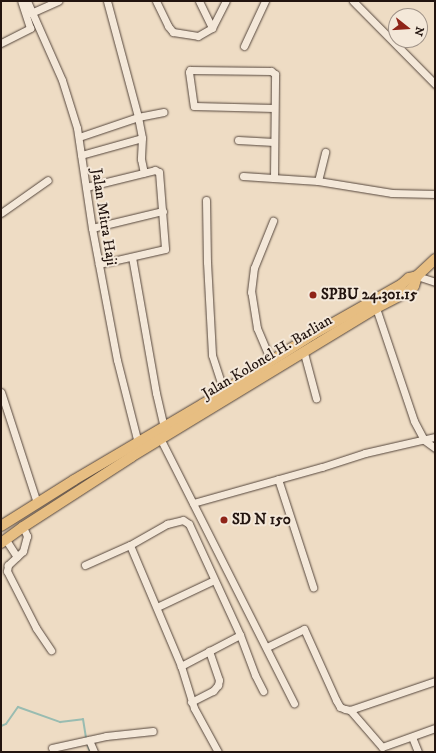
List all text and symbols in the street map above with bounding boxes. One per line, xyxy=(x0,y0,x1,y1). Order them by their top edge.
north arrow xyxy=(388,8,428,48)
text: N xyxy=(411,25,427,38)
street label: Jalan Mitra Haji xyxy=(87,167,121,267)
place label: SPBU 24.301.15 xyxy=(321,286,417,304)
marker: SPBU 24.301.15 xyxy=(308,290,318,300)
street label: Jalan Kolonel H. Barlian xyxy=(199,311,335,403)
place label: SD N 150 xyxy=(232,511,291,529)
marker: SD N 150 xyxy=(219,515,229,525)

